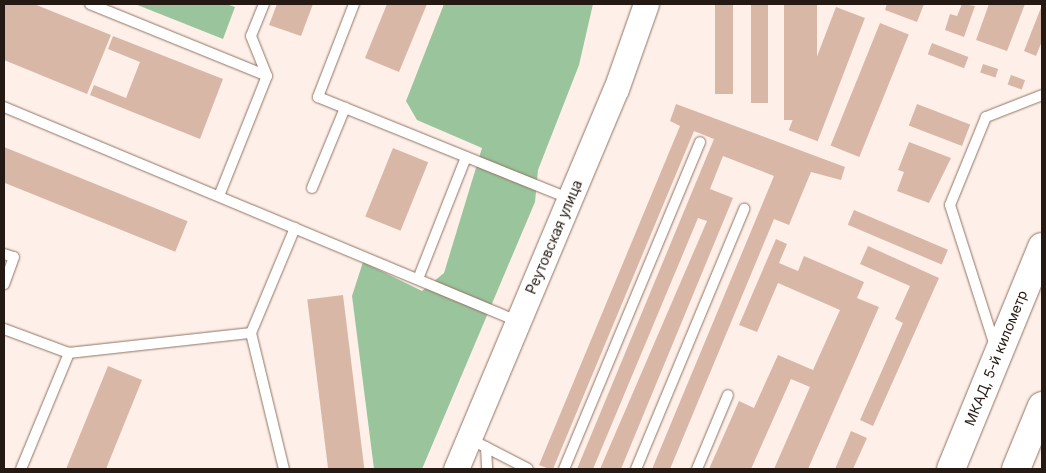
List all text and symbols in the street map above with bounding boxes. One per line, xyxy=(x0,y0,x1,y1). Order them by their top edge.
street label: Реутовская улица xyxy=(522,177,586,297)
street label: МКАД, 5-й километр xyxy=(961,288,1031,428)

